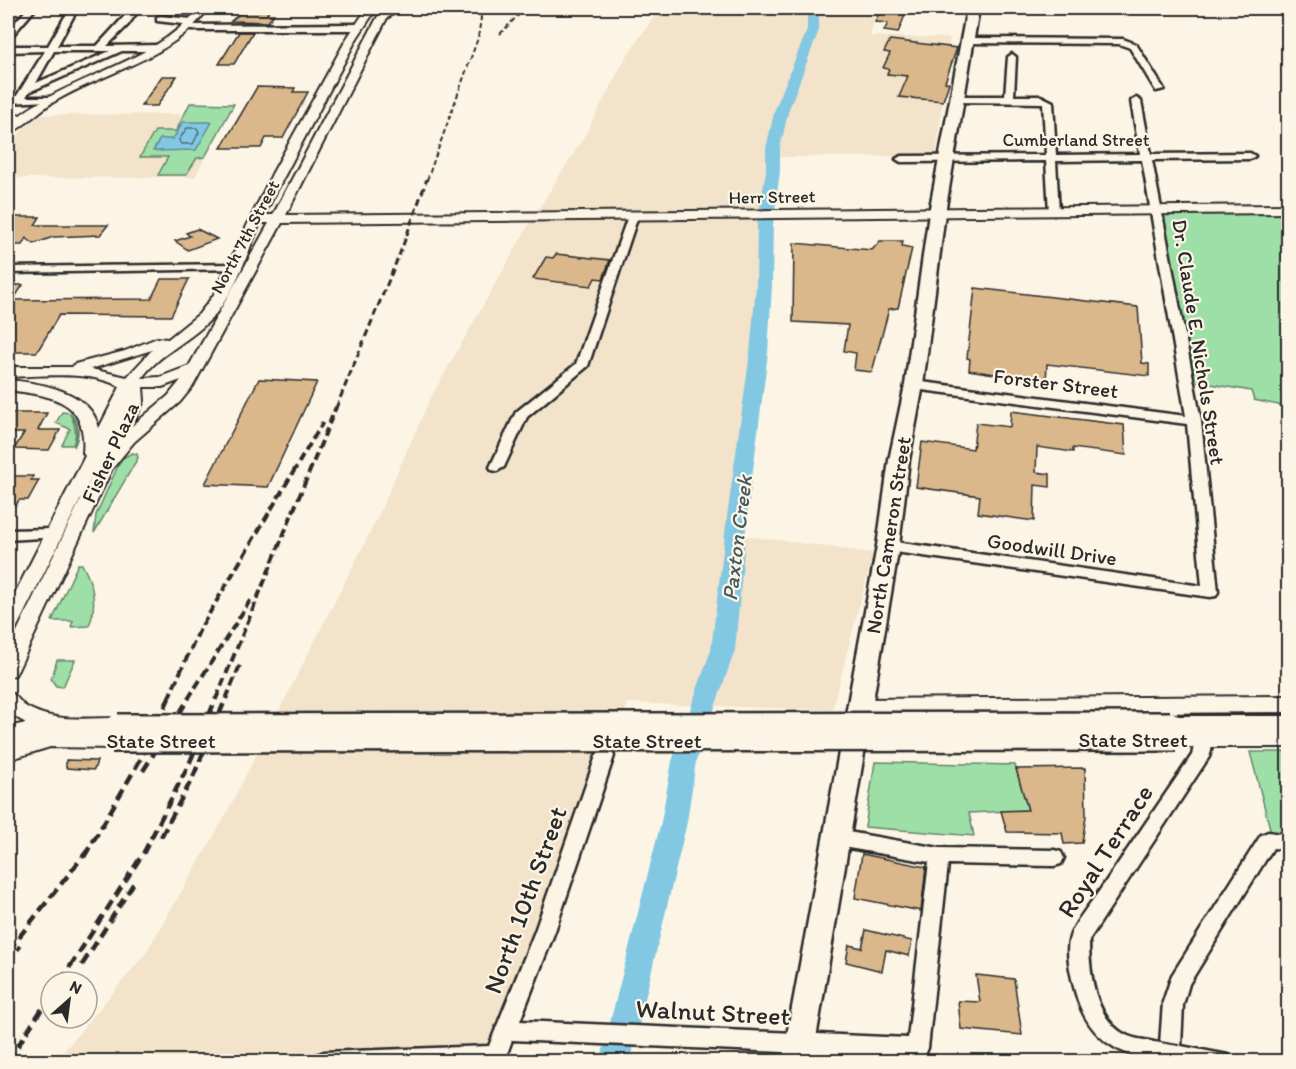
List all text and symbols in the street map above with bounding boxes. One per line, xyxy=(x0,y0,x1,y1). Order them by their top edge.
street label: Cumberland Street xyxy=(1002,129,1150,151)
street label: North 7th Street xyxy=(206,176,284,298)
street label: Herr Street xyxy=(728,185,816,209)
street label: Dr. Claude E. Nichols Street xyxy=(1167,217,1231,467)
street label: Forster Street xyxy=(992,363,1120,403)
street label: Fisher Plaza xyxy=(76,397,144,506)
street label: North Cameron Street xyxy=(860,434,916,636)
water label: Paxton Creek xyxy=(716,472,758,602)
street label: Goodwill Drive xyxy=(986,528,1118,570)
street label: State Street xyxy=(1078,727,1188,752)
street label: State Street xyxy=(106,728,216,753)
street label: State Street xyxy=(592,728,702,753)
street label: Royal Terrace xyxy=(1050,778,1160,924)
street label: North 10th Street xyxy=(476,802,574,998)
north arrow xyxy=(39,970,99,1030)
text: N xyxy=(67,976,85,998)
street label: Walnut Street xyxy=(635,992,791,1032)

